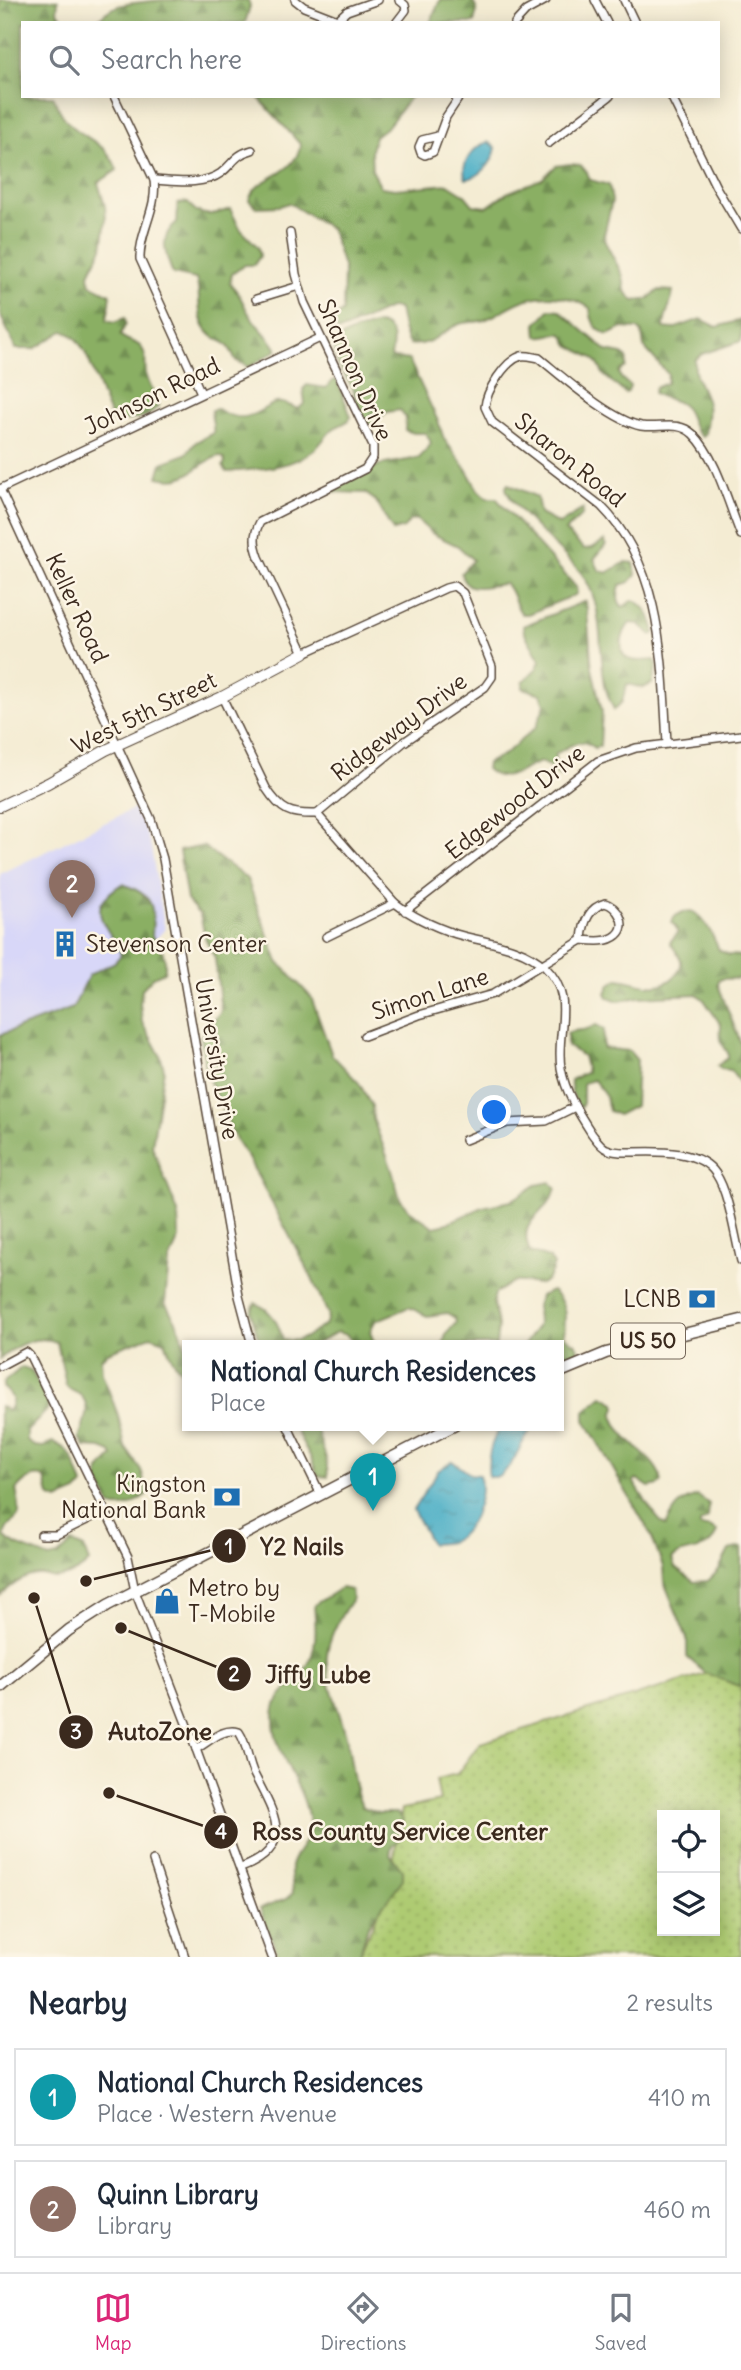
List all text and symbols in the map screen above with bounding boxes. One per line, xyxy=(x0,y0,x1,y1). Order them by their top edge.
search box xyxy=(21,21,720,98)
icon: search xyxy=(45,41,83,79)
text: Search here xyxy=(101,43,242,76)
street label: Shannon Drive xyxy=(311,294,400,445)
street label: Johnson Road xyxy=(79,350,224,441)
street label: Sharon Road xyxy=(509,406,632,513)
street label: Keller Road xyxy=(39,548,115,667)
street label: West 5th Street xyxy=(67,665,221,760)
street label: Ridgeway Drive xyxy=(325,666,472,787)
street label: Edgewood Drive xyxy=(439,738,590,865)
pin: 2 xyxy=(49,860,95,918)
building icon: Stevenson Center xyxy=(50,929,80,959)
place label: Stevenson Center xyxy=(86,929,267,958)
street label: Simon Lane xyxy=(368,961,492,1026)
street label: University Drive xyxy=(189,976,246,1142)
your location xyxy=(477,1095,511,1129)
place label: LCNB xyxy=(623,1284,681,1313)
bank icon: LCNB xyxy=(687,1284,717,1314)
road number: US 50 xyxy=(611,1324,685,1358)
popup xyxy=(182,1340,564,1431)
text: National Church Residences xyxy=(210,1355,536,1388)
text: Place xyxy=(210,1388,266,1417)
pin: 1 xyxy=(350,1453,396,1511)
place label: Kingston National Bank xyxy=(61,1469,206,1524)
bank icon: Kingston National Bank xyxy=(212,1482,242,1512)
callout: Y2 Nails xyxy=(211,1524,358,1569)
text: Y2 Nails xyxy=(259,1531,344,1561)
text: 1 xyxy=(225,1533,233,1560)
place label: Metro by T-Mobile xyxy=(188,1573,280,1628)
shop icon: Metro by T-Mobile xyxy=(152,1586,182,1616)
callout: Jiffy Lube xyxy=(216,1652,385,1697)
text: Jiffy Lube xyxy=(265,1659,371,1689)
text: 2 xyxy=(228,1660,240,1687)
callout: AutoZone xyxy=(59,1709,226,1754)
text: AutoZone xyxy=(108,1716,212,1746)
text: 3 xyxy=(70,1718,82,1745)
callout: Ross County Service Center xyxy=(203,1809,562,1854)
map controls xyxy=(657,1810,720,1936)
button: locate xyxy=(657,1810,720,1873)
text: Ross County Service Center xyxy=(252,1816,548,1846)
text: 4 xyxy=(215,1818,227,1845)
button: layers xyxy=(657,1873,720,1936)
text: Nearby xyxy=(28,1984,128,2022)
text: 2 results xyxy=(627,1988,713,2017)
text: National Church Residences xyxy=(97,2066,423,2099)
text: 1 xyxy=(48,2083,58,2112)
text: 410 m xyxy=(648,2083,711,2112)
text: Place · Western Avenue xyxy=(97,2099,337,2128)
text: Quinn Library xyxy=(97,2178,259,2211)
text: 2 xyxy=(47,2195,59,2224)
text: 460 m xyxy=(644,2195,711,2224)
text: Library xyxy=(97,2211,172,2240)
tab: Map xyxy=(94,2289,132,2355)
tab: Directions xyxy=(321,2289,406,2355)
tab: Saved xyxy=(595,2289,647,2355)

